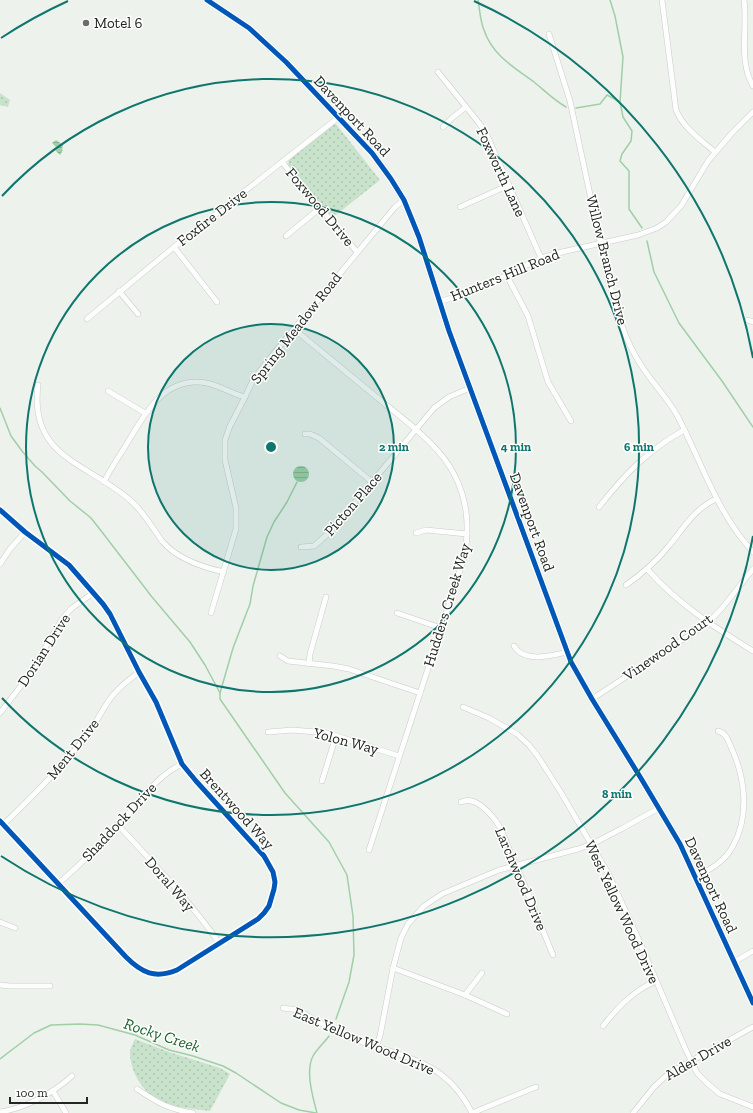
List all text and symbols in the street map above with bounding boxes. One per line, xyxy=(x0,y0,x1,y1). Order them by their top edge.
place label: Motel 6 xyxy=(94,14,143,32)
marker: Motel 6 xyxy=(81,18,91,28)
street label: Davenport Road xyxy=(310,72,395,161)
street label: Foxworth Lane xyxy=(472,124,530,220)
street label: Foxwood Drive xyxy=(282,164,358,250)
street label: Foxfire Drive xyxy=(173,184,251,250)
street label: Willow Branch Drive xyxy=(582,193,632,327)
street label: Hunters Hill Road xyxy=(448,245,563,305)
street label: Spring Meadow Road xyxy=(247,268,346,387)
centre of rings xyxy=(264,440,278,454)
text: 2 min xyxy=(379,440,409,454)
text: 4 min xyxy=(501,440,531,454)
text: 6 min xyxy=(624,440,654,454)
street label: Picton Place xyxy=(320,468,386,540)
street label: Davenport Road xyxy=(506,470,558,575)
street label: Hudders Creek Way xyxy=(420,541,474,669)
street label: Vinewood Court xyxy=(619,609,717,685)
street label: Dorian Drive xyxy=(14,610,74,690)
street label: Ment Drive xyxy=(43,715,103,783)
street label: Yolon Way xyxy=(310,723,381,758)
street label: Brentwood Way xyxy=(196,765,278,853)
street label: Shaddock Drive xyxy=(78,779,160,865)
text: 8 min xyxy=(602,787,632,801)
street label: Larchwood Drive xyxy=(491,825,551,933)
street label: Davenport Road xyxy=(681,834,741,937)
street label: West Yellow Wood Drive xyxy=(581,838,663,986)
street label: Doral Way xyxy=(141,853,199,915)
street label: East Yellow Wood Drive xyxy=(291,1003,437,1079)
water label: Rocky Creek xyxy=(122,1014,202,1056)
street label: Alder Drive xyxy=(662,1032,734,1084)
scale bar xyxy=(10,1079,87,1105)
text: 100 m xyxy=(16,1086,48,1100)

